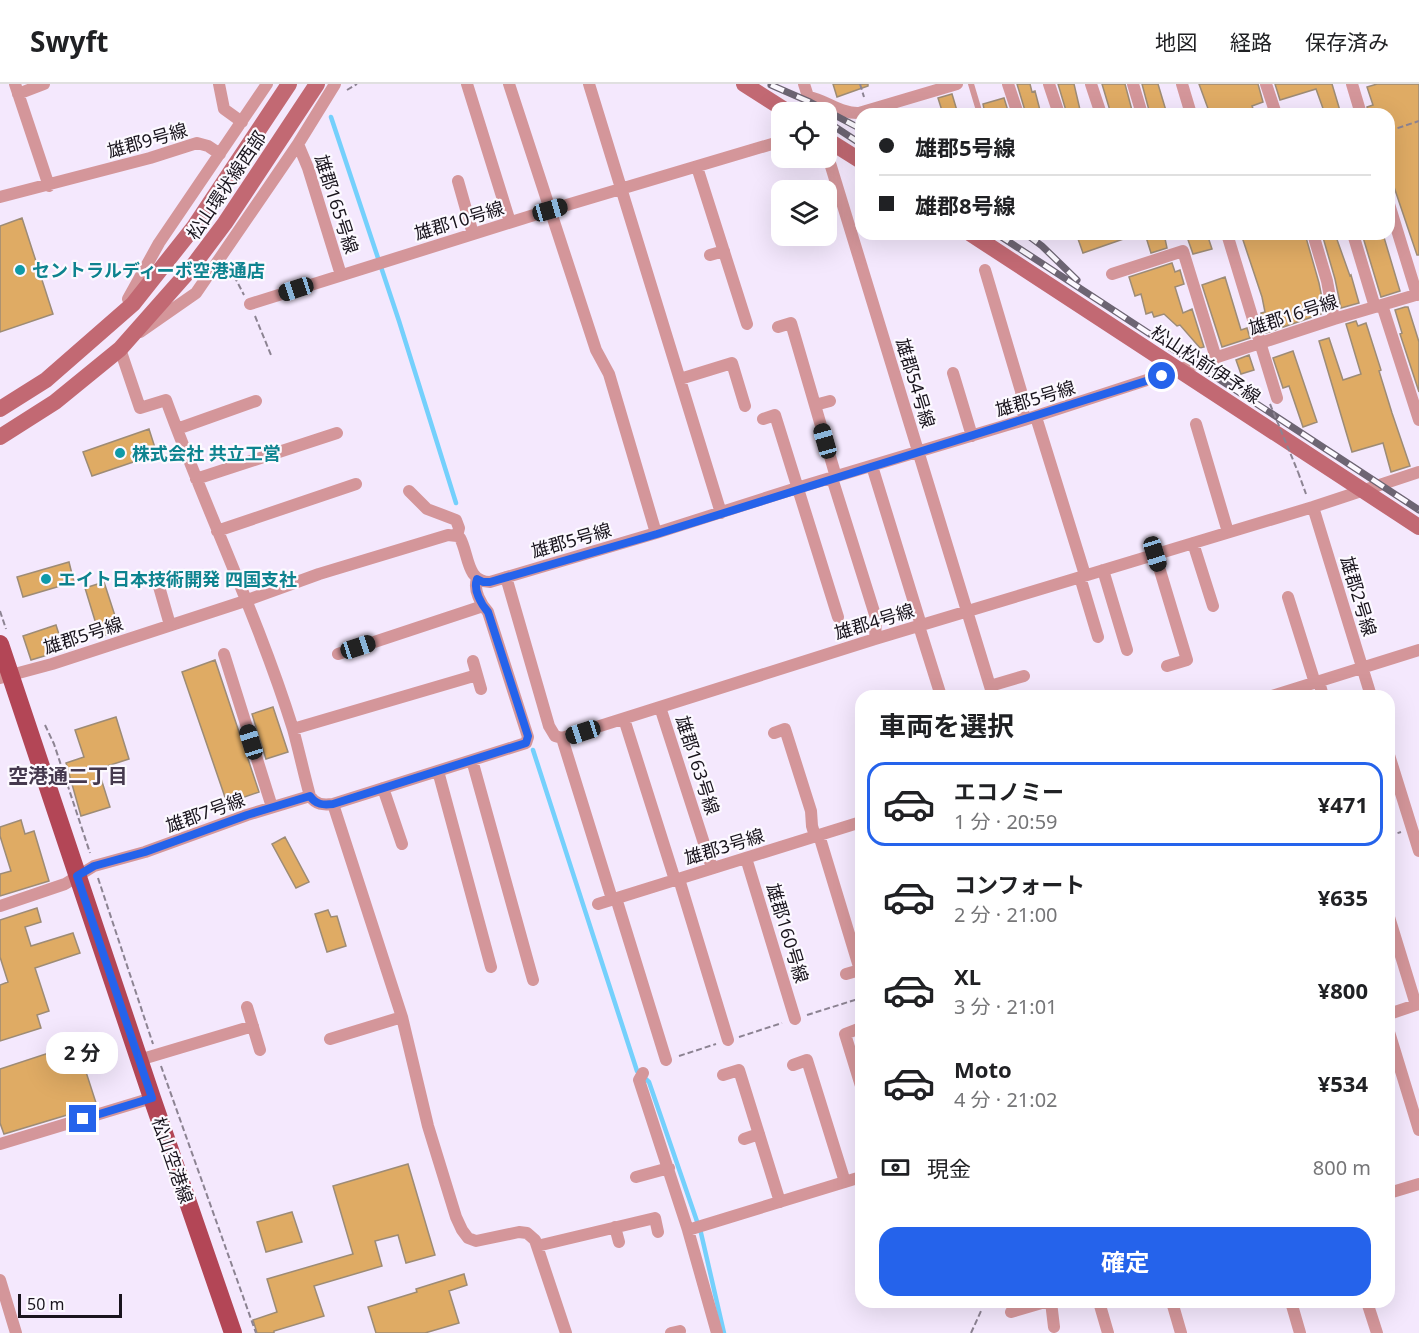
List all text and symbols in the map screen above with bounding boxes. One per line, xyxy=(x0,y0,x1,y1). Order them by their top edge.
text: Swyft xyxy=(30,22,108,60)
text: 地図 xyxy=(1155,28,1197,56)
text: 経路 xyxy=(1230,28,1272,56)
text: 保存済み xyxy=(1305,28,1389,56)
map controls xyxy=(771,102,837,246)
button: locate xyxy=(771,102,837,168)
street label: 雄郡9号線 xyxy=(104,117,190,163)
street label: 松山環状線西部 xyxy=(181,126,271,244)
text: 雄郡5号線 xyxy=(915,132,1016,162)
street label: 雄郡165号線 xyxy=(310,151,364,257)
button: layers xyxy=(771,180,837,246)
text: 雄郡8号線 xyxy=(915,190,1016,220)
street label: 雄郡10号線 xyxy=(411,195,507,245)
car xyxy=(530,196,570,224)
place label: セントラルディーボ空港通店 xyxy=(32,258,265,282)
marker: セントラルディーボ空港通店 xyxy=(13,263,27,277)
car xyxy=(276,275,316,303)
street label: 雄郡16号線 xyxy=(1245,288,1341,340)
street label: 松山松前伊予線 xyxy=(1147,320,1265,408)
street label: 雄郡54号線 xyxy=(891,335,941,431)
route start xyxy=(1148,362,1175,389)
street label: 雄郡5号線 xyxy=(992,374,1078,422)
car xyxy=(811,421,839,461)
place label: 株式会社 共立工営 xyxy=(132,441,281,465)
marker: 株式会社 共立工営 xyxy=(113,446,127,460)
street label: 雄郡5号線 xyxy=(528,517,614,563)
car xyxy=(1141,534,1169,574)
street label: 雄郡2号線 xyxy=(1335,553,1383,639)
place label: エイト日本技術開発 四国支社 xyxy=(58,567,297,591)
marker: エイト日本技術開発 四国支社 xyxy=(39,572,53,586)
street label: 雄郡4号線 xyxy=(831,597,917,645)
street label: 雄郡5号線 xyxy=(40,611,126,659)
car xyxy=(338,633,378,661)
text: 車両を選択 xyxy=(879,707,1014,744)
street label: 雄郡163号線 xyxy=(671,712,725,818)
car xyxy=(563,718,603,746)
car xyxy=(237,722,265,762)
district label: 空港通二丁目 xyxy=(8,762,128,789)
text: エコノミー xyxy=(954,776,1064,806)
icon: car xyxy=(882,777,936,831)
street label: 雄郡7号線 xyxy=(162,787,248,837)
text: ¥471 xyxy=(1318,789,1368,819)
text: 1 分 · 20:59 xyxy=(954,808,1058,835)
street label: 雄郡3号線 xyxy=(681,822,767,870)
text: コンフォート xyxy=(954,869,1085,899)
icon: car xyxy=(882,870,936,924)
street label: 雄郡160号線 xyxy=(761,880,815,986)
text: ¥635 xyxy=(1318,882,1368,912)
text: 2 分 · 21:00 xyxy=(954,901,1058,928)
text: XL xyxy=(954,961,981,991)
icon: car xyxy=(882,963,936,1017)
text: ¥800 xyxy=(1318,975,1368,1005)
text: 3 分 · 21:01 xyxy=(954,993,1058,1020)
callout: 2 分 xyxy=(47,1032,119,1074)
text: 2 分 xyxy=(64,1039,100,1066)
text: Moto xyxy=(954,1054,1012,1084)
icon: car xyxy=(882,1056,936,1110)
text: ¥534 xyxy=(1318,1068,1368,1098)
text: 4 分 · 21:02 xyxy=(954,1086,1058,1113)
route end xyxy=(69,1105,96,1132)
street label: 松山空港線 xyxy=(147,1114,199,1206)
icon: cash xyxy=(879,1151,912,1184)
text: 現金 xyxy=(927,1153,971,1183)
text: 800 m xyxy=(1313,1154,1371,1181)
button: 確定 xyxy=(879,1227,1371,1296)
scale bar xyxy=(18,1291,122,1318)
text: 50 m xyxy=(27,1293,64,1315)

